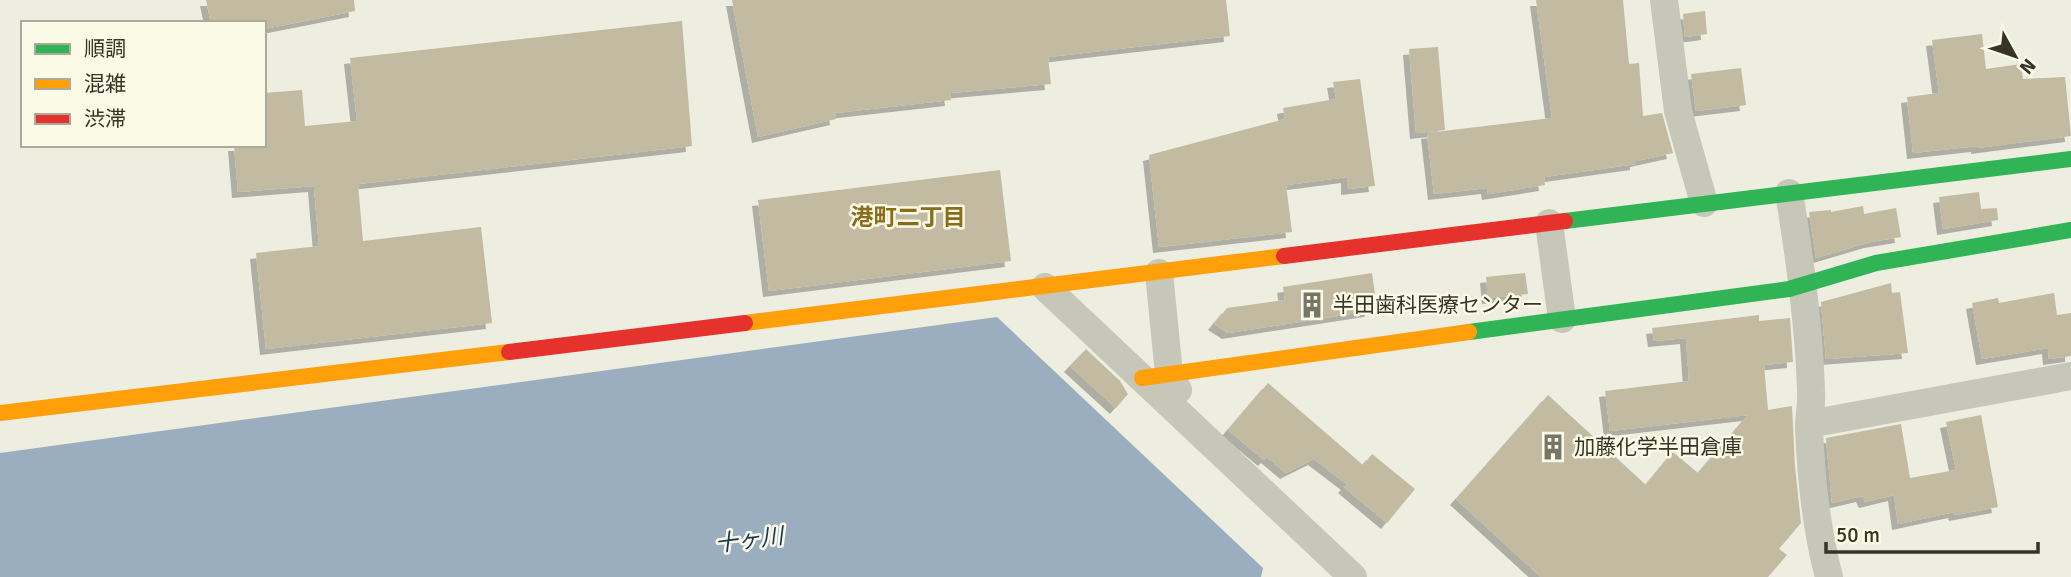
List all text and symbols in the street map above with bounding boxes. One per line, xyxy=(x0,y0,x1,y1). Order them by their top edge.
legend xyxy=(21,21,266,147)
north arrow xyxy=(1980,21,2050,91)
text: 順調 xyxy=(84,36,126,62)
text: N xyxy=(2014,54,2041,79)
text: 混雑 xyxy=(84,71,126,97)
text: 渋滞 xyxy=(84,106,126,132)
district label: 港町二丁目 xyxy=(851,203,966,232)
building icon: 半田歯科医療センター xyxy=(1297,290,1327,320)
place label: 半田歯科医療センター xyxy=(1333,292,1543,318)
building icon: 加藤化学半田倉庫 xyxy=(1538,432,1568,462)
place label: 加藤化学半田倉庫 xyxy=(1574,434,1742,460)
scale bar xyxy=(1826,510,2038,554)
water label: 十ヶ川 xyxy=(713,521,788,559)
text: 50 m xyxy=(1836,522,1880,548)

